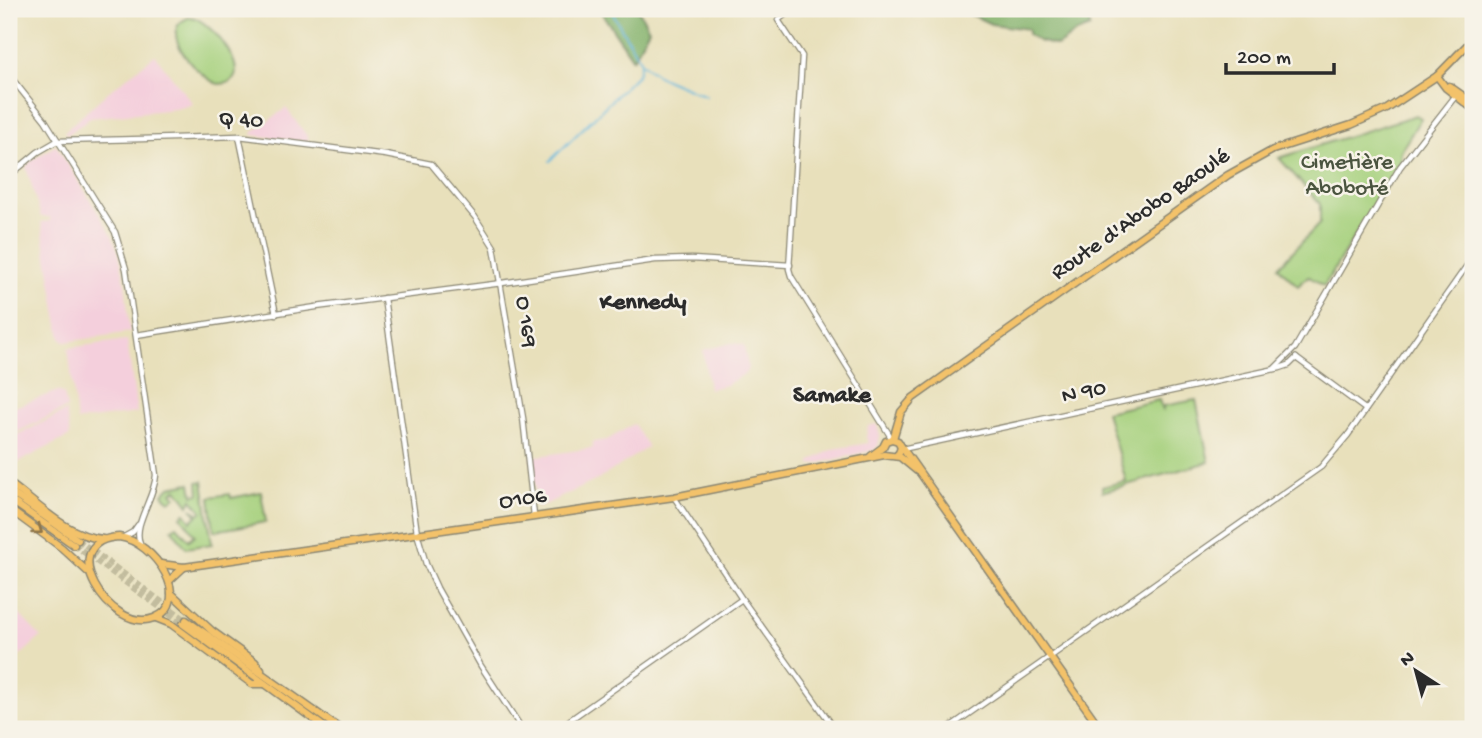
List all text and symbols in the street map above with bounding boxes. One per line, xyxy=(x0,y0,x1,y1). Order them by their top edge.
scale bar xyxy=(1226,32,1335,76)
text: 200 m xyxy=(1237,47,1291,72)
street label: Q 40 xyxy=(218,106,264,136)
street label: Route d'Abobo Baoulé xyxy=(1046,142,1237,287)
park label: Cimetière Aboboté xyxy=(1301,150,1394,203)
district label: Kennedy xyxy=(599,289,687,318)
street label: O 169 xyxy=(508,294,542,350)
street label: N 90 xyxy=(1059,375,1109,411)
district label: Samake xyxy=(793,382,873,411)
street label: O106 xyxy=(497,483,549,517)
one-way arrow xyxy=(30,522,43,535)
north arrow xyxy=(1380,636,1450,706)
text: N xyxy=(1396,647,1420,673)

